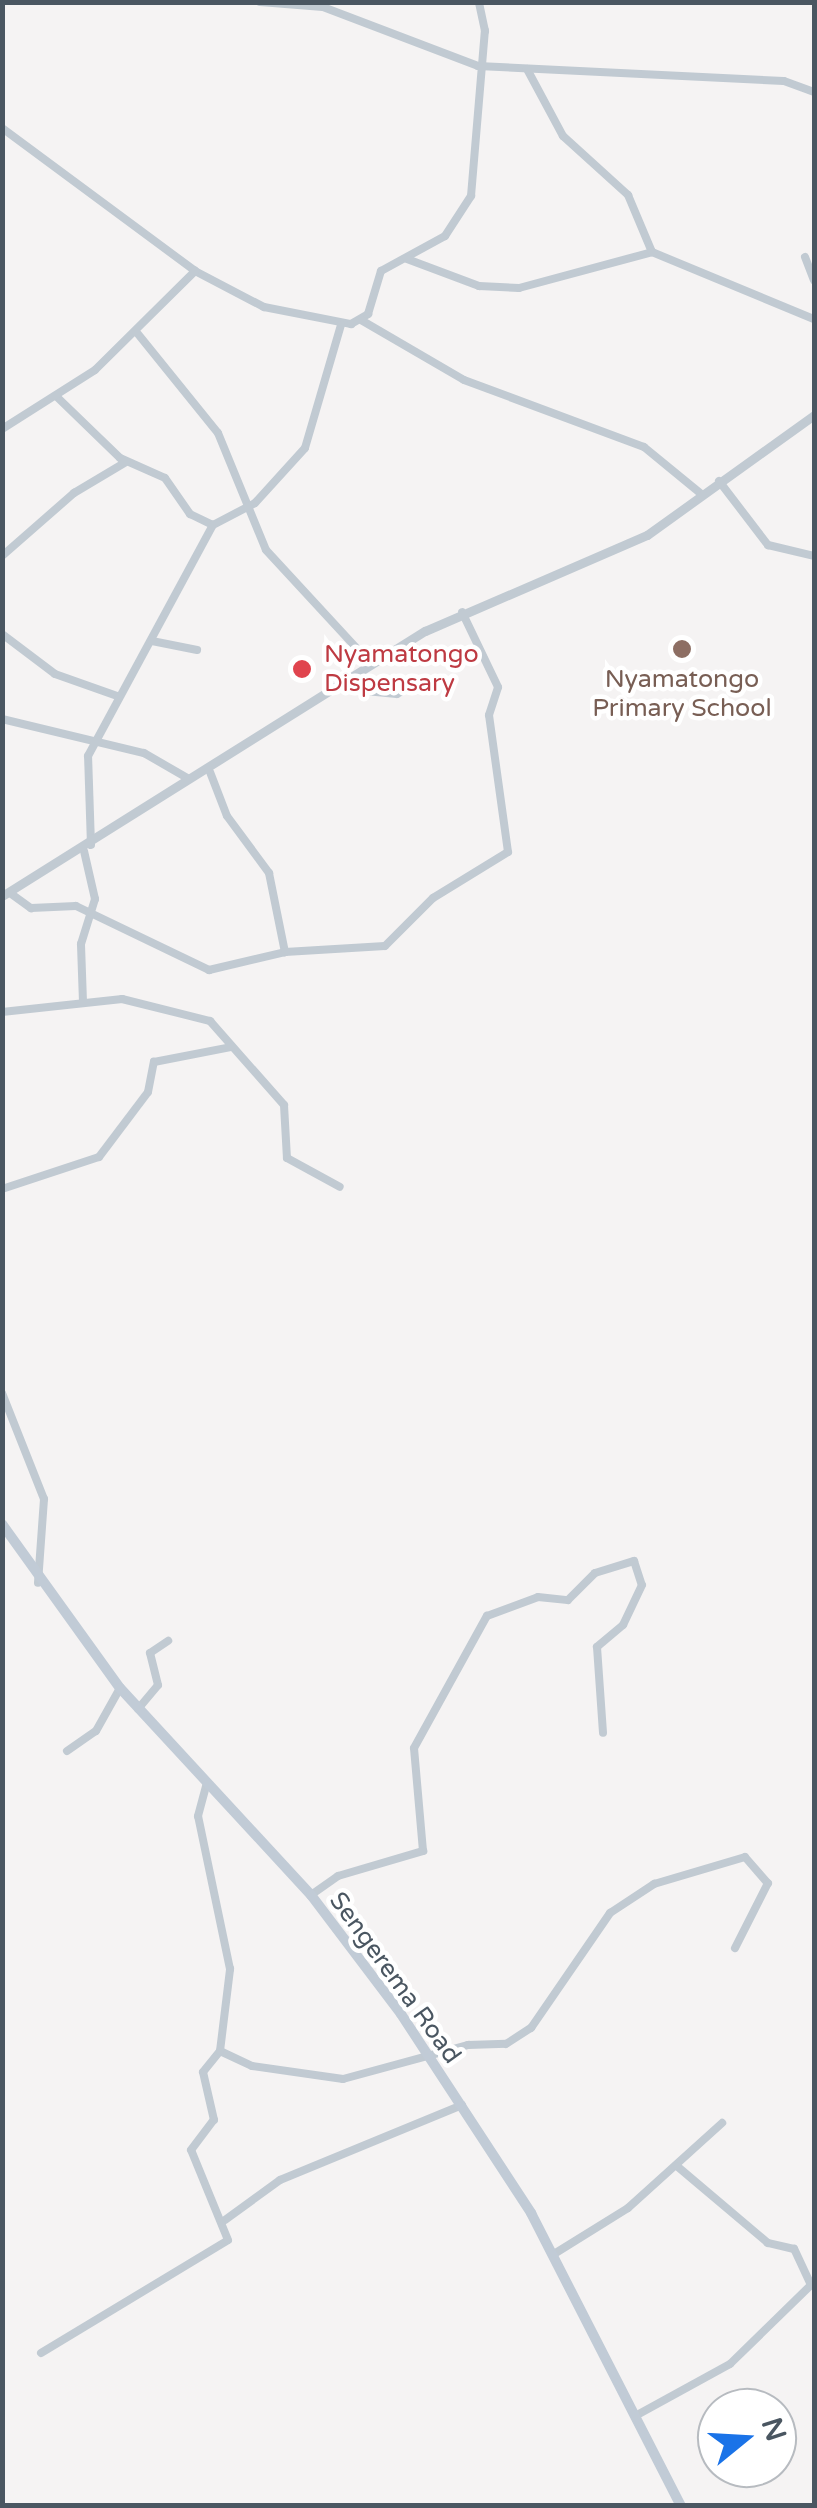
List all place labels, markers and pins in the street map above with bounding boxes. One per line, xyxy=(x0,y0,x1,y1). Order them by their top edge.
marker: Nyamatongo Primary School xyxy=(671,638,693,660)
place label: Nyamatongo Dispensary xyxy=(324,640,479,699)
marker: Nyamatongo Dispensary xyxy=(289,656,315,682)
place label: Nyamatongo Primary School xyxy=(592,665,772,724)

